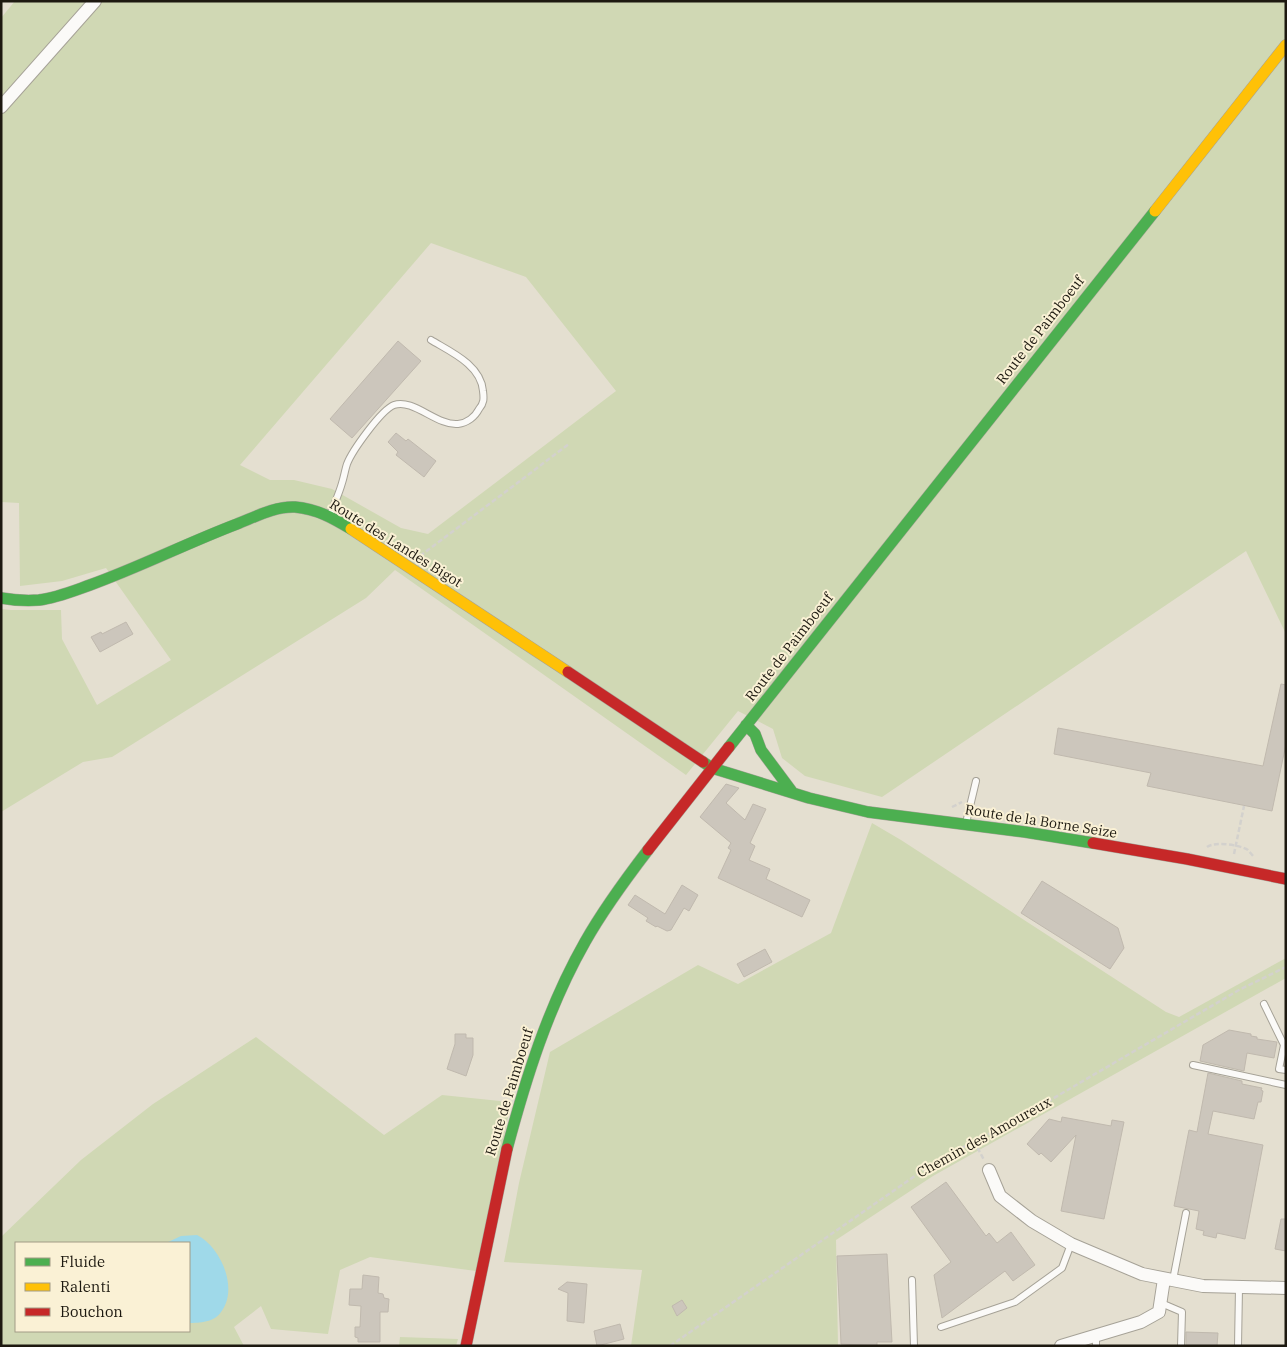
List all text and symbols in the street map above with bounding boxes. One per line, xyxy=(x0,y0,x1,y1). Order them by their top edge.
street label: Route de Paimboeuf xyxy=(992,271,1089,388)
street label: Route des Landes Bigot xyxy=(326,495,466,591)
street label: Route de Paimboeuf xyxy=(741,588,838,705)
street label: Route de la Borne Seize xyxy=(964,800,1118,842)
street label: Route de Paimboeuf xyxy=(481,1025,537,1158)
street label: Chemin des Amoureux xyxy=(914,1092,1055,1182)
legend xyxy=(15,1242,190,1332)
text: Fluide xyxy=(60,1252,105,1271)
text: Ralenti xyxy=(60,1277,111,1296)
text: Bouchon xyxy=(60,1302,123,1321)

